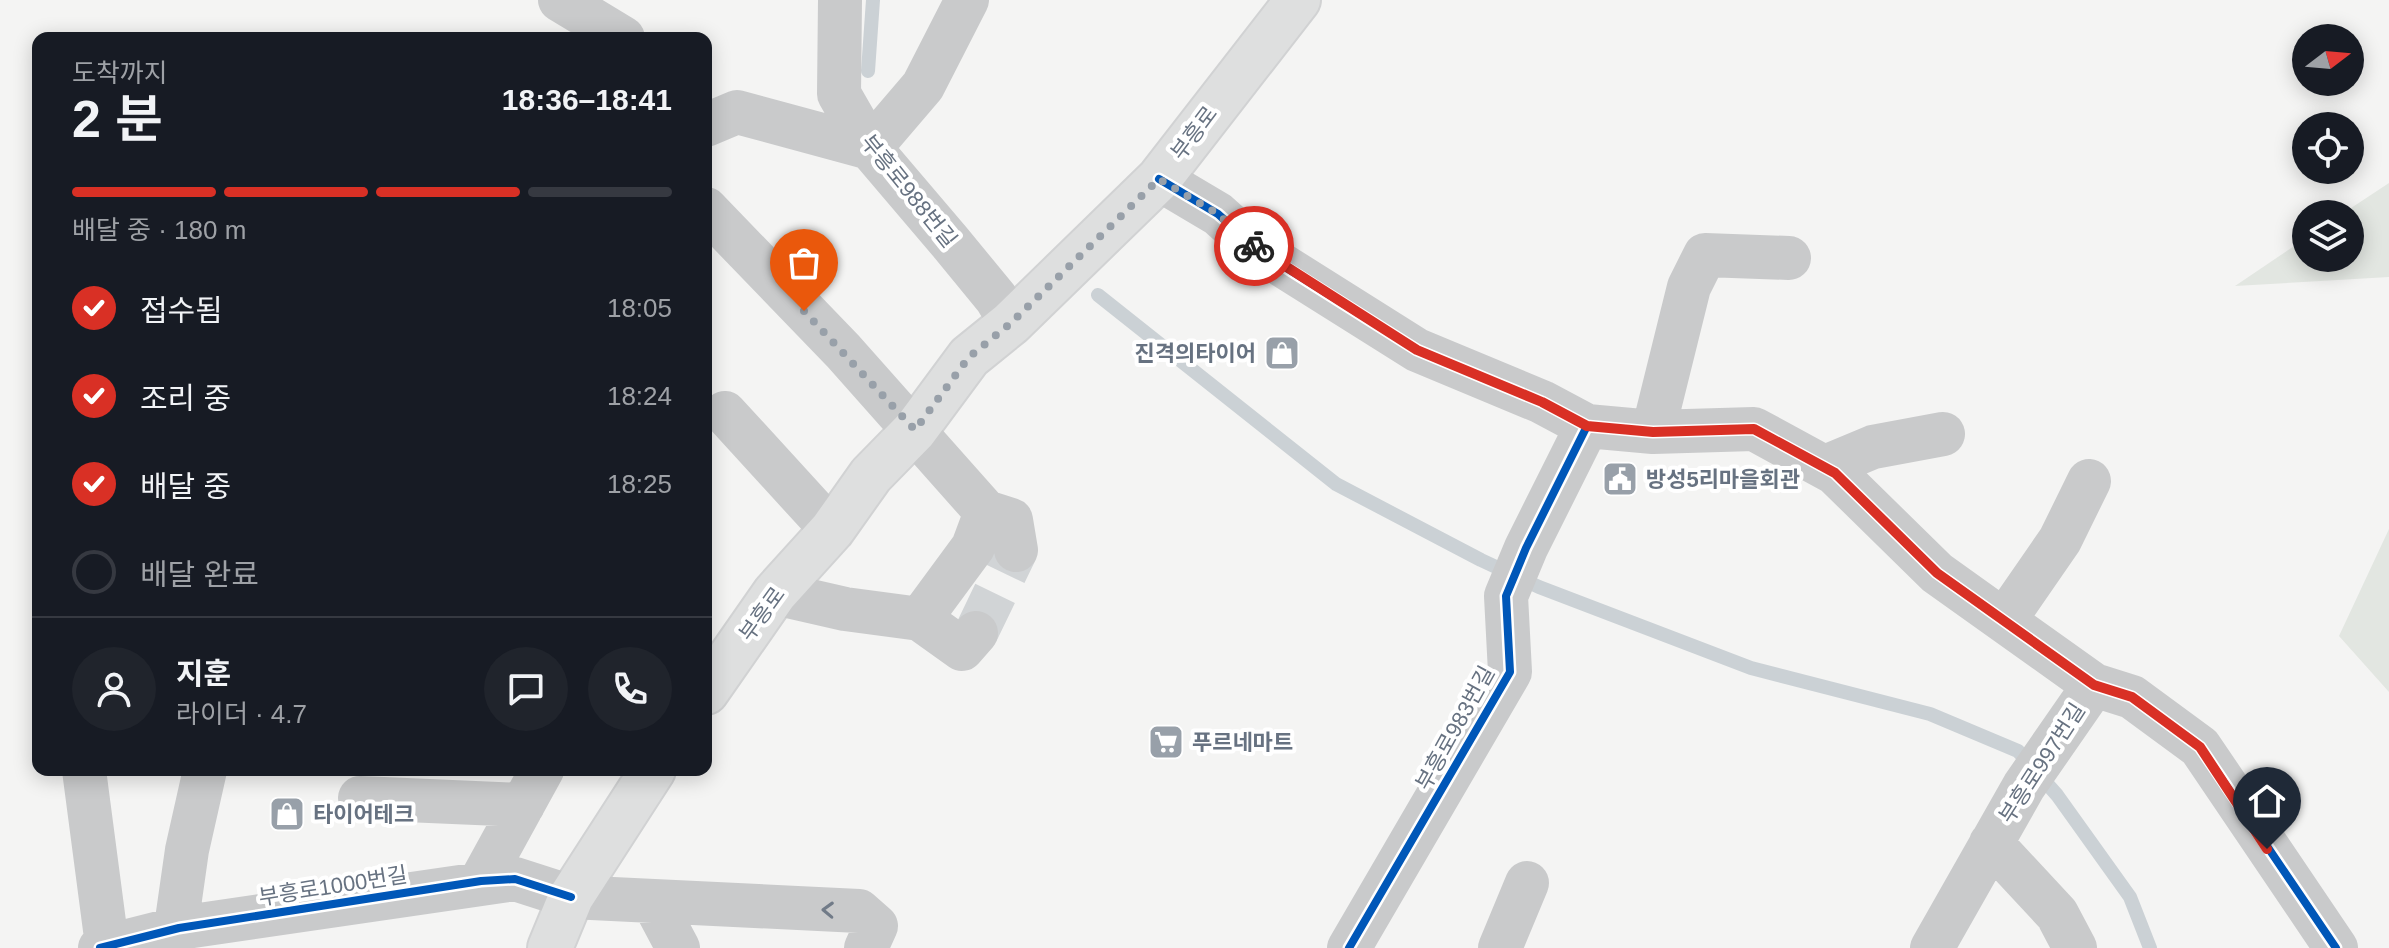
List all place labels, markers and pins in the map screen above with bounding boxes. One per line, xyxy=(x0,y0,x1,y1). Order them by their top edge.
pin xyxy=(770,229,838,311)
shop icon: 진격의타이어 xyxy=(1263,334,1301,372)
place label: 진격의타이어 xyxy=(1135,341,1256,366)
public building icon: 방성5리마을회관 xyxy=(1601,460,1639,498)
place label: 방성5리마을회관 xyxy=(1646,467,1800,492)
supermarket icon: 푸르네마트 xyxy=(1147,723,1185,761)
place label: 푸르네마트 xyxy=(1192,730,1293,755)
pin xyxy=(2233,767,2301,849)
shop icon: 타이어테크 xyxy=(268,795,306,833)
place label: 타이어테크 xyxy=(313,802,414,827)

